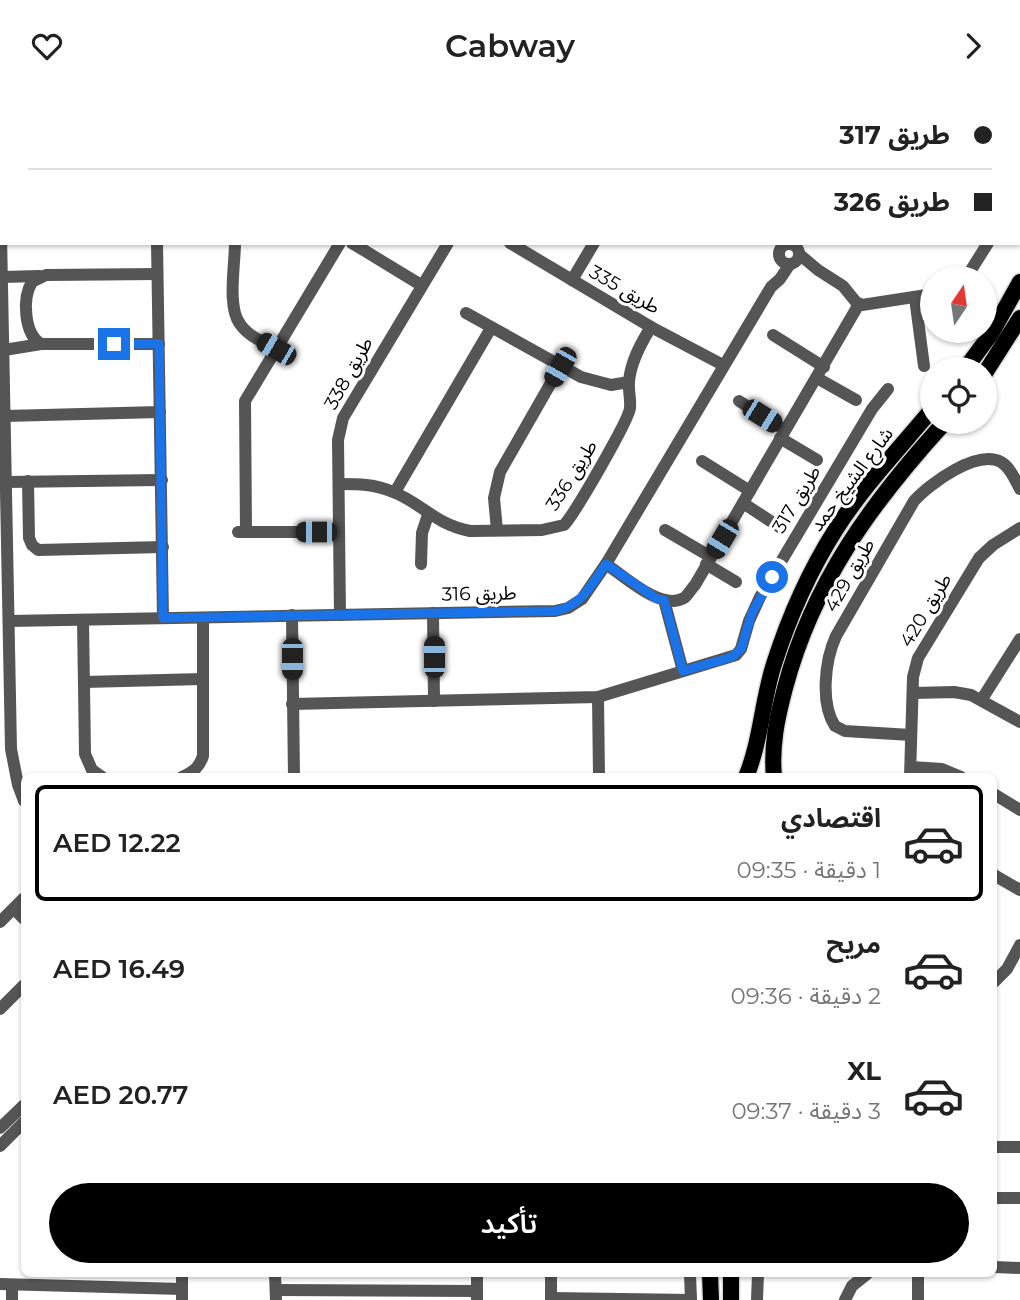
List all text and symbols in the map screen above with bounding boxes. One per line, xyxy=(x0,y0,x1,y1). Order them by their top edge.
text: Cabway xyxy=(445,26,575,65)
icon: heart xyxy=(28,27,66,65)
icon: forward xyxy=(954,27,992,65)
text: طريق 317 xyxy=(839,119,950,151)
text: طريق 326 xyxy=(834,186,950,218)
street label: طريق 335 xyxy=(585,260,664,319)
north arrow xyxy=(920,266,998,343)
map controls xyxy=(920,266,997,434)
route end xyxy=(98,328,130,360)
car xyxy=(253,329,300,369)
street label: طريق 338 xyxy=(319,333,378,413)
car xyxy=(541,344,580,390)
button: locate xyxy=(920,357,997,434)
car xyxy=(739,396,786,436)
street label: شارع الشيخ حمد xyxy=(805,423,900,538)
street label: طريق 336 xyxy=(541,436,602,515)
street label: طريق 317 xyxy=(767,461,826,537)
car xyxy=(703,516,742,562)
car xyxy=(296,522,338,543)
street label: طريق 429 xyxy=(819,534,880,616)
route start xyxy=(756,561,788,593)
street label: طريق 420 xyxy=(895,569,956,651)
street label: طريق 316 xyxy=(441,581,517,606)
car xyxy=(424,636,445,678)
car xyxy=(282,638,303,680)
text: اقتصادي xyxy=(781,802,881,834)
icon: car xyxy=(902,812,965,875)
text: AED 12.22 xyxy=(53,827,181,859)
text: 1 دقيقة · 09:35 xyxy=(737,856,881,884)
text: مريح xyxy=(826,928,881,960)
icon: car xyxy=(902,938,965,1001)
text: AED 16.49 xyxy=(53,953,185,985)
text: 2 دقيقة · 09:36 xyxy=(731,982,881,1010)
text: XL xyxy=(847,1055,881,1087)
icon: car xyxy=(902,1064,965,1127)
text: AED 20.77 xyxy=(53,1079,188,1111)
text: 3 دقيقة · 09:37 xyxy=(731,1097,881,1125)
button: تأكيد xyxy=(49,1183,969,1263)

